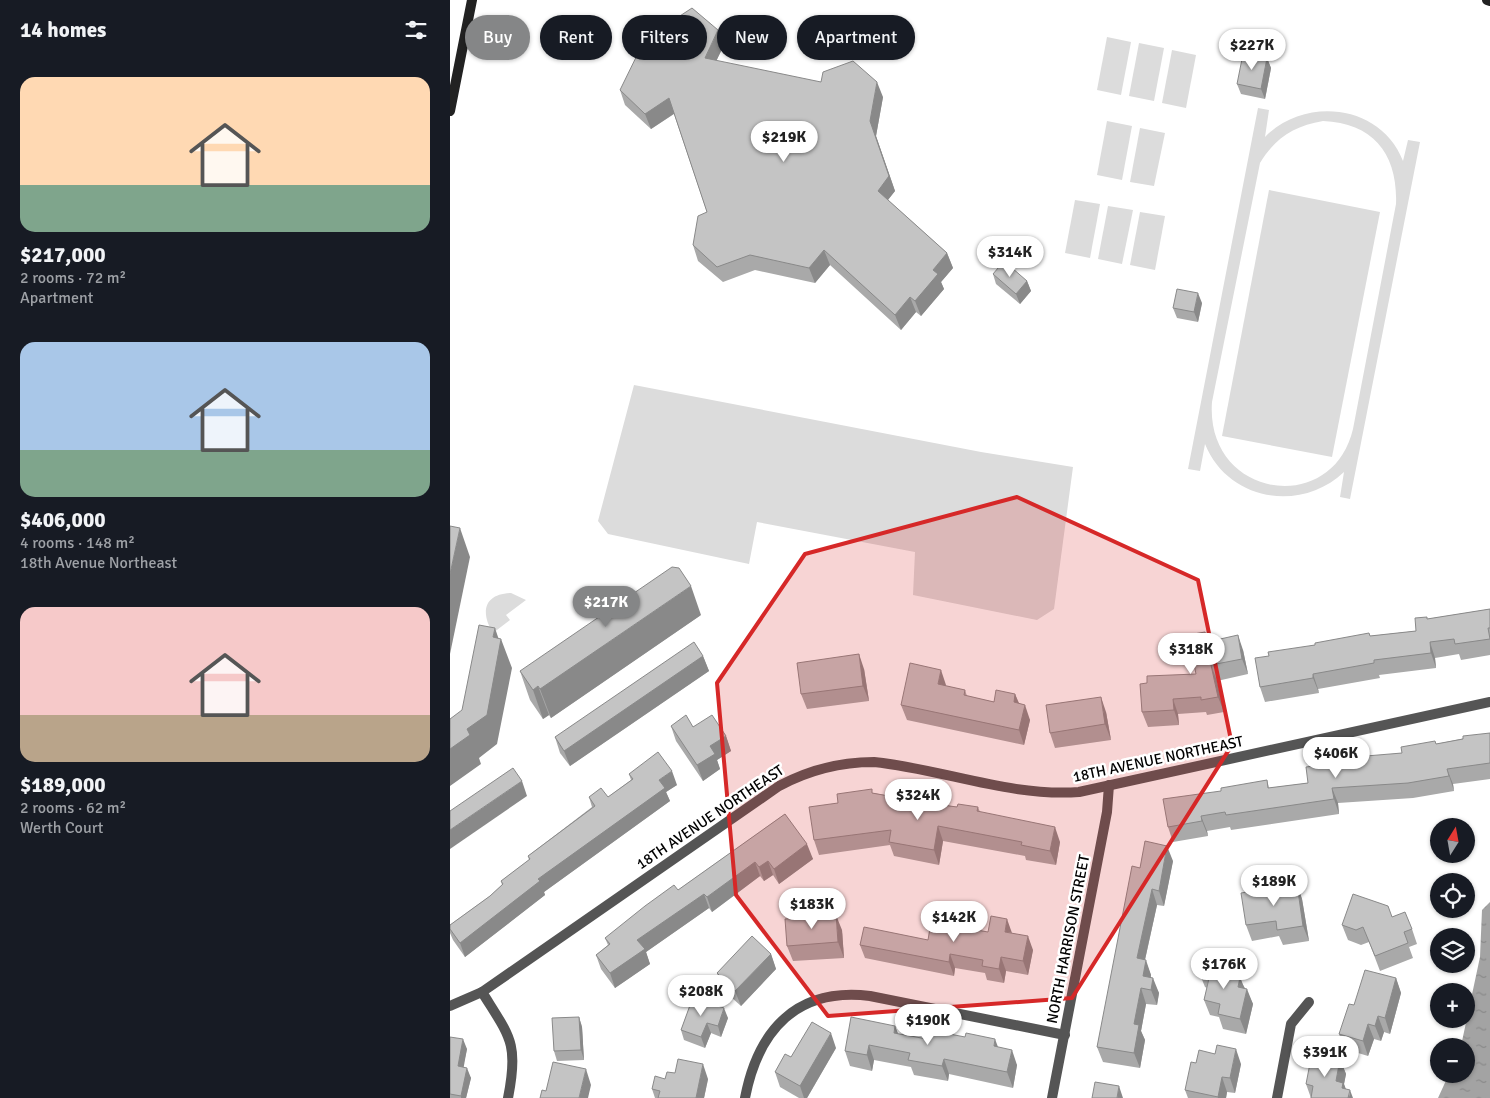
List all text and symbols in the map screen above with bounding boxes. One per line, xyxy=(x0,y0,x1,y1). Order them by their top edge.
chip: Buy xyxy=(465,15,530,60)
chip: Rent xyxy=(540,15,612,60)
chip: Filters xyxy=(622,15,707,60)
chip: New xyxy=(717,15,787,60)
chip: Apartment xyxy=(797,15,915,60)
icon: filters xyxy=(402,16,430,44)
text: 14 homes xyxy=(20,17,106,43)
pin: $227K xyxy=(1217,28,1287,71)
text: $227K xyxy=(1230,35,1274,55)
icon: home xyxy=(180,110,270,200)
pin: $219K xyxy=(749,120,819,163)
text: $219K xyxy=(762,127,806,147)
pin: $314K xyxy=(975,236,1045,278)
text: $217,000 xyxy=(20,242,106,268)
text: $314K xyxy=(988,242,1032,262)
text: 2 rooms · 72 m² xyxy=(20,268,126,288)
text: Apartment xyxy=(20,288,93,308)
icon: home xyxy=(180,375,270,465)
text: $406,000 xyxy=(20,507,106,533)
text: 4 rooms · 148 m² xyxy=(20,533,135,553)
text: 18th Avenue Northeast xyxy=(20,553,177,573)
pin: $217K xyxy=(571,586,641,628)
text: $217K xyxy=(584,592,628,612)
pin: $318K xyxy=(1156,632,1226,675)
text: $318K xyxy=(1169,639,1213,659)
icon: home xyxy=(180,640,270,730)
street label: 18TH AVENUE NORTHEAST xyxy=(1071,732,1246,786)
pin: $406K xyxy=(1301,736,1371,779)
text: $406K xyxy=(1314,743,1358,763)
street label: 18TH AVENUE NORTHEAST xyxy=(633,761,788,873)
text: $189,000 xyxy=(20,772,106,798)
pin: $324K xyxy=(883,778,953,821)
text: $324K xyxy=(896,785,940,805)
text: 2 rooms · 62 m² xyxy=(20,798,126,818)
text: Werth Court xyxy=(20,818,103,838)
north arrow xyxy=(1430,818,1475,862)
map controls xyxy=(1430,818,1475,1083)
street label: NORTH HARRISON STREET xyxy=(1043,852,1093,1025)
pin: $189K xyxy=(1239,864,1309,907)
text: $189K xyxy=(1252,871,1296,891)
button: locate xyxy=(1430,873,1475,918)
pin: $183K xyxy=(777,888,847,930)
text: $183K xyxy=(790,894,834,914)
pin: $142K xyxy=(919,900,989,943)
text: $142K xyxy=(932,907,976,927)
button: layers xyxy=(1430,928,1475,973)
pin: $176K xyxy=(1189,948,1259,990)
text: $176K xyxy=(1202,954,1246,974)
pin: $208K xyxy=(666,974,736,1017)
text: $208K xyxy=(679,981,723,1001)
button: + xyxy=(1430,983,1475,1028)
pin: $190K xyxy=(893,1004,963,1046)
text: $190K xyxy=(906,1010,950,1030)
pin: $391K xyxy=(1290,1036,1360,1078)
button: − xyxy=(1430,1038,1475,1083)
text: $391K xyxy=(1303,1042,1347,1062)

